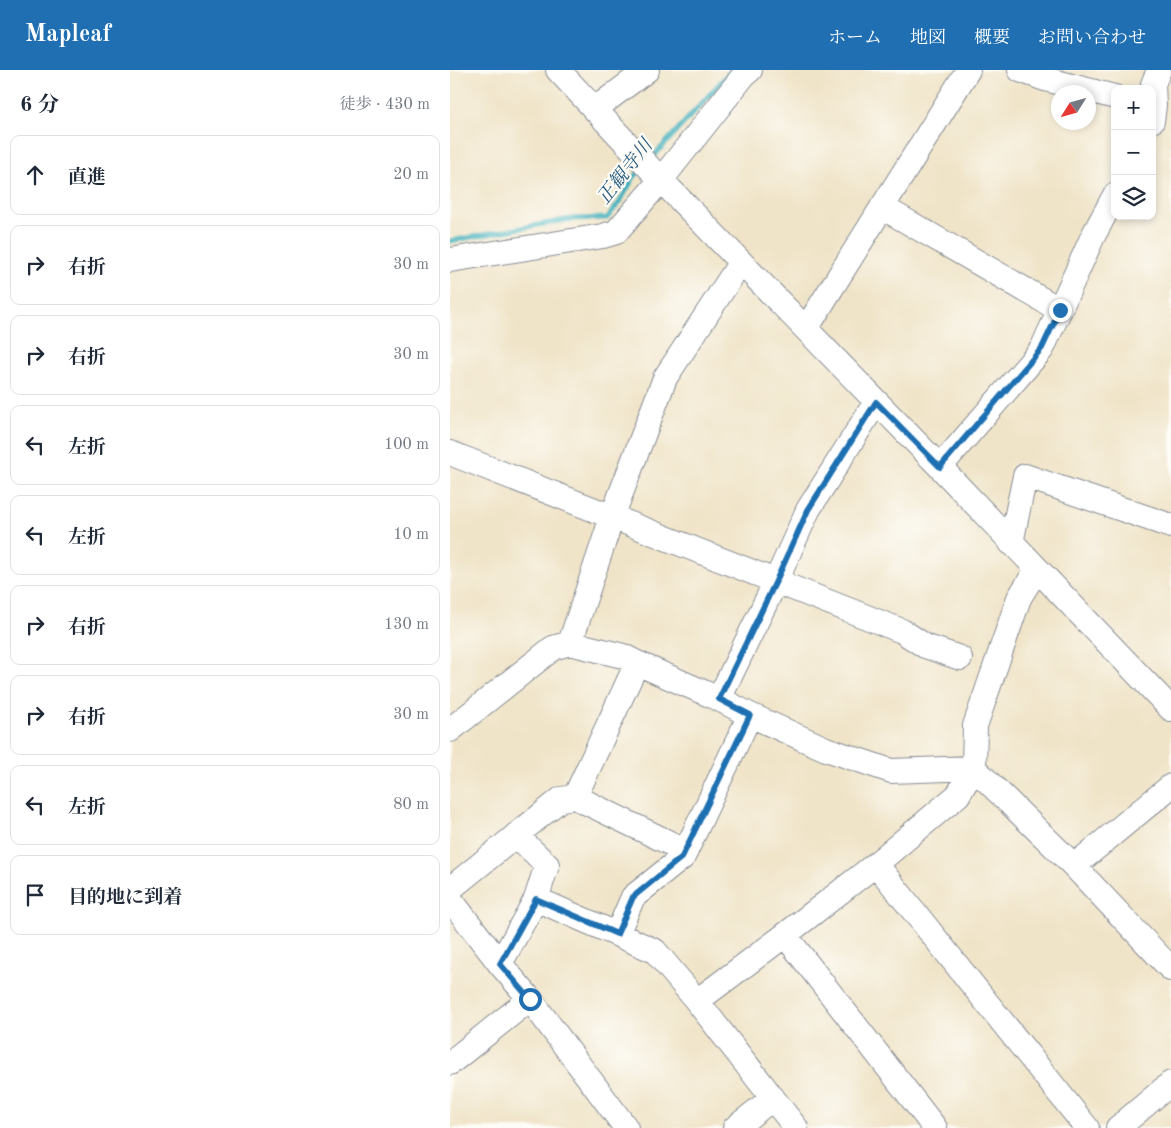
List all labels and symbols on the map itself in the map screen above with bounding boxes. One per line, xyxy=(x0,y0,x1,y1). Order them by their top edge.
north arrow xyxy=(1051,85,1096,130)
water label: 正観寺川 xyxy=(594,134,658,208)
route end xyxy=(1049,299,1072,322)
route start xyxy=(519,988,542,1011)

